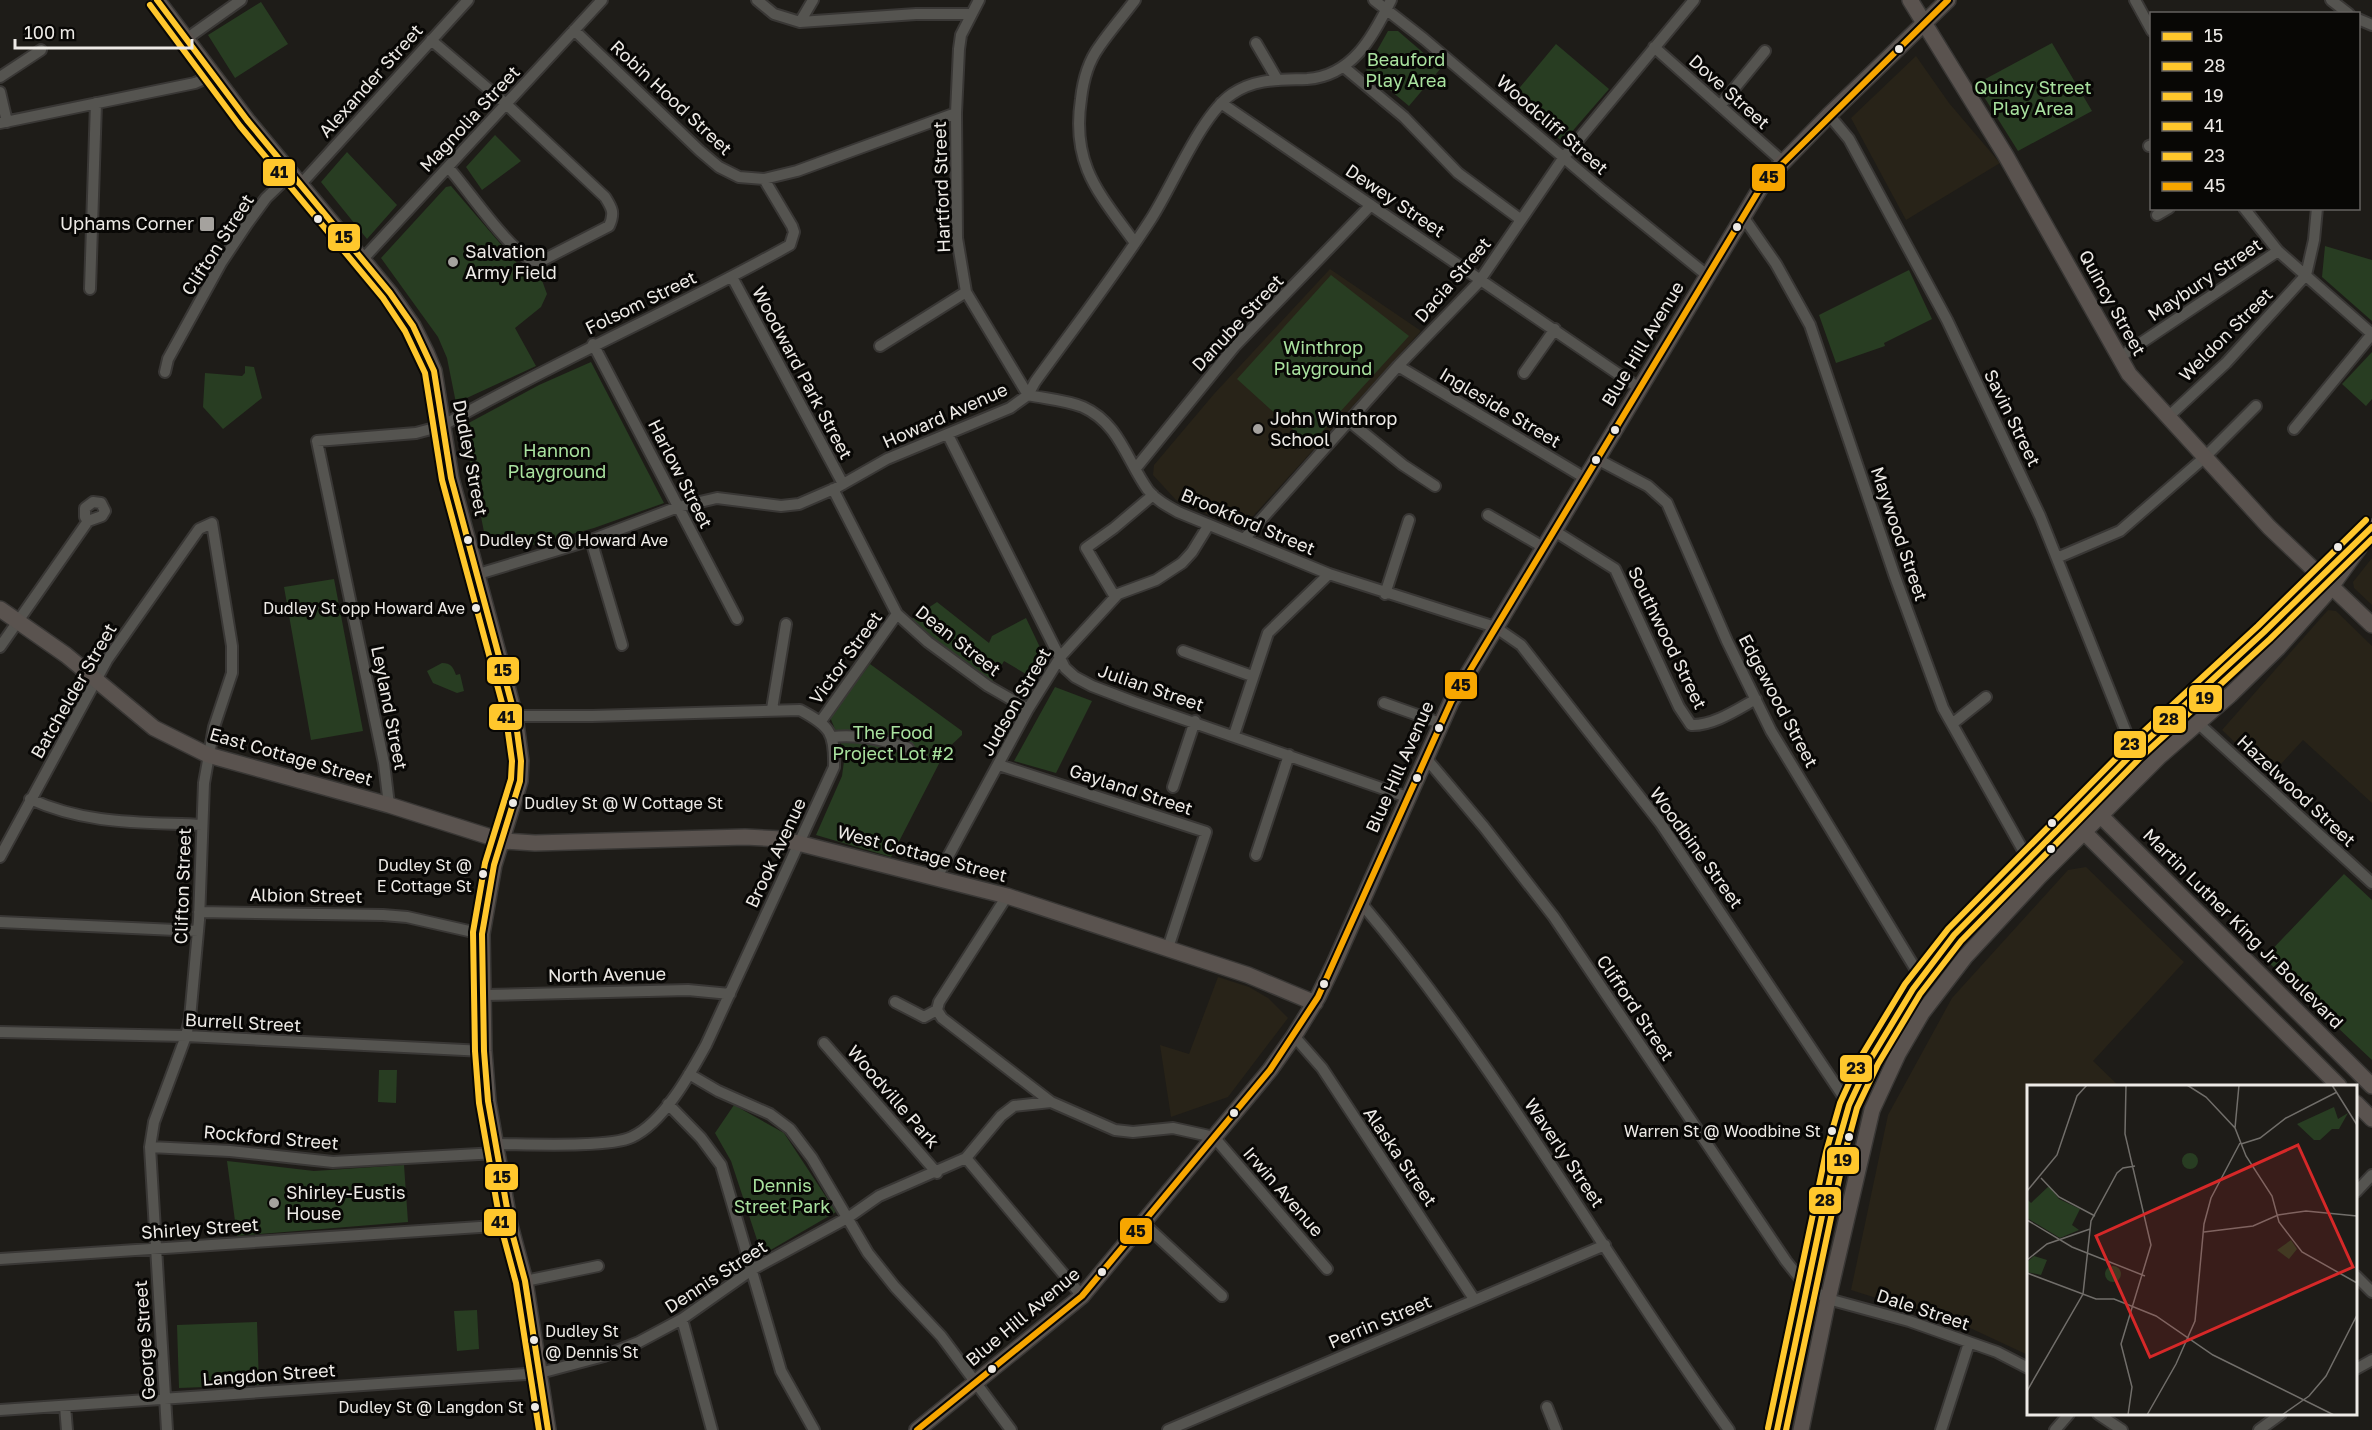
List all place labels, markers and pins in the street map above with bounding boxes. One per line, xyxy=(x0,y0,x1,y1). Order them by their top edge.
unlabelled marker xyxy=(1893,43,1905,55)
place label: Uphams Corner xyxy=(60,212,194,234)
unlabelled marker xyxy=(312,213,324,225)
marker: Uphams Corner xyxy=(198,215,216,233)
unlabelled marker xyxy=(1731,221,1743,233)
place label: Salvation Army Field xyxy=(465,240,557,283)
marker: Salvation Army Field xyxy=(446,255,460,269)
place label: John Winthrop School xyxy=(1270,407,1397,450)
marker: John Winthrop School xyxy=(1251,422,1265,436)
unlabelled marker xyxy=(1609,424,1621,436)
unlabelled marker xyxy=(1590,454,1602,466)
place label: Dudley St @ Howard Ave xyxy=(479,530,668,550)
marker: Dudley St @ Howard Ave xyxy=(462,534,474,546)
unlabelled marker xyxy=(2332,541,2344,553)
place label: Dudley St opp Howard Ave xyxy=(263,598,465,618)
marker: Dudley St opp Howard Ave xyxy=(470,602,482,614)
unlabelled marker xyxy=(1433,722,1445,734)
unlabelled marker xyxy=(1411,772,1423,784)
place label: Dudley St @ W Cottage St xyxy=(524,793,723,813)
marker: Dudley St @ W Cottage St xyxy=(507,797,519,809)
unlabelled marker xyxy=(2046,817,2058,829)
unlabelled marker xyxy=(2045,843,2057,855)
place label: Dudley St @ E Cottage St xyxy=(377,855,472,896)
marker: Dudley St @ E Cottage St xyxy=(477,868,489,880)
unlabelled marker xyxy=(1318,978,1330,990)
unlabelled marker xyxy=(1228,1107,1240,1119)
place label: Warren St @ Woodbine St xyxy=(1624,1121,1821,1141)
marker: Warren St @ Woodbine St xyxy=(1826,1125,1838,1137)
unlabelled marker xyxy=(1843,1131,1855,1143)
place label: Shirley-Eustis House xyxy=(286,1181,406,1224)
marker: Shirley-Eustis House xyxy=(267,1196,281,1210)
unlabelled marker xyxy=(1096,1266,1108,1278)
place label: Dudley St @ Dennis St xyxy=(545,1321,639,1362)
marker: Dudley St @ Dennis St xyxy=(528,1334,540,1346)
unlabelled marker xyxy=(986,1363,998,1375)
place label: Dudley St @ Langdon St xyxy=(338,1397,524,1417)
marker: Dudley St @ Langdon St xyxy=(529,1401,541,1413)

